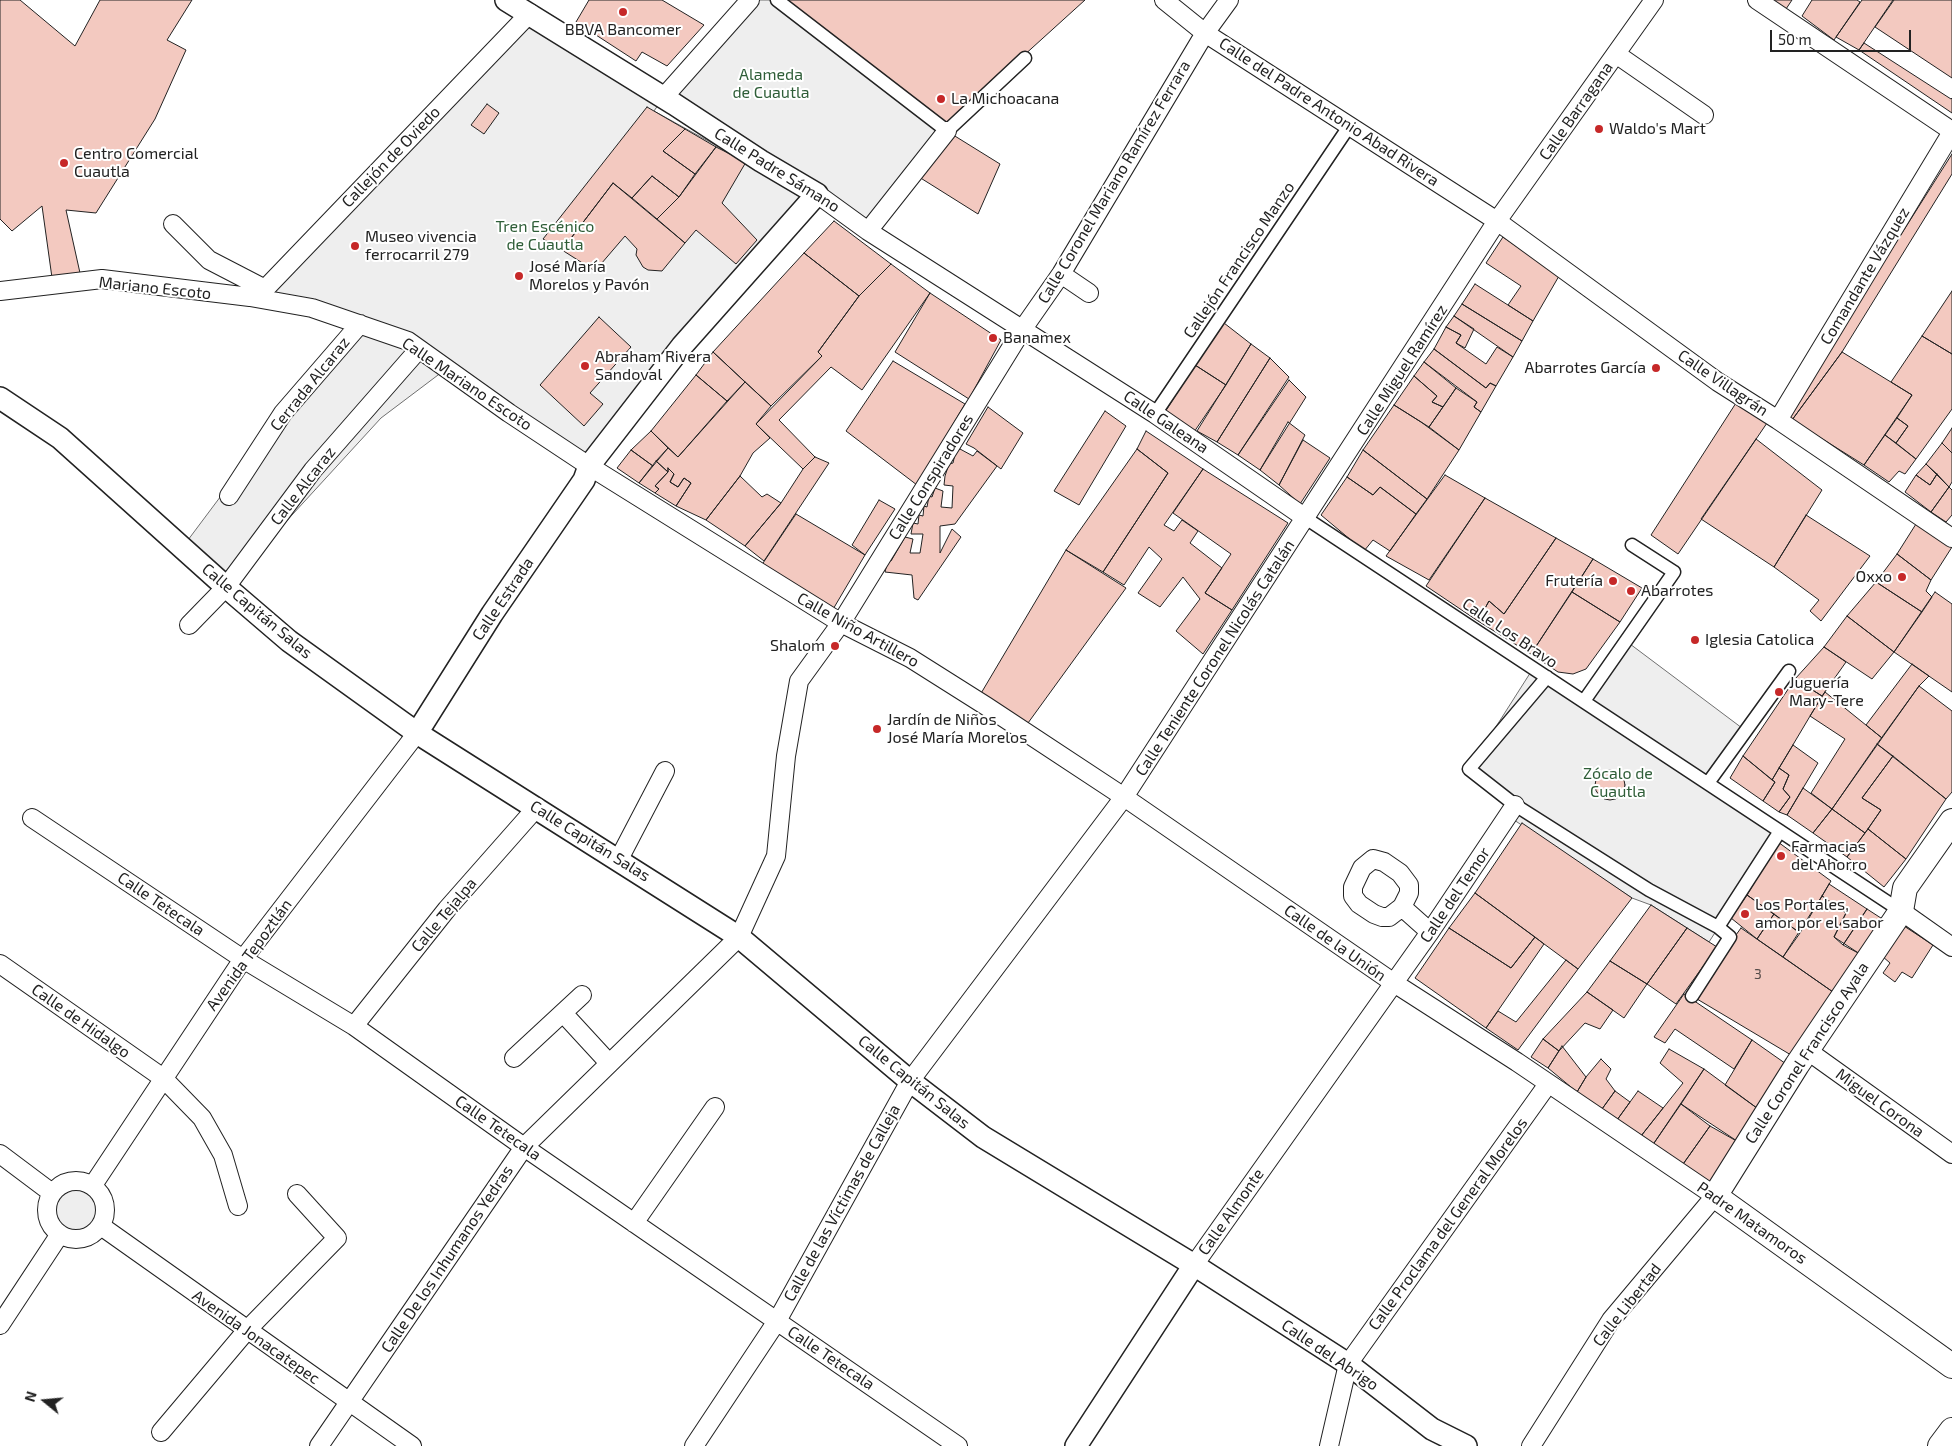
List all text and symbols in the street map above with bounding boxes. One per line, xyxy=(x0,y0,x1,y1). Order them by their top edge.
marker: BBVA Bancomer xyxy=(617,6,629,18)
place label: BBVA Bancomer xyxy=(565,20,681,40)
scale bar xyxy=(1772,20,1913,52)
text: 50 m xyxy=(1778,30,1812,48)
street label: Calle del Padre Antonio Abad Rivera xyxy=(1215,34,1443,190)
street label: Calle Coronel Mariano Ramírez Ferrara xyxy=(1034,57,1194,307)
street label: Calle Barragana xyxy=(1535,58,1617,164)
park label: Alameda de Cuautla xyxy=(732,65,810,103)
place label: La Michoacana xyxy=(951,89,1059,109)
marker: La Michoacana xyxy=(935,93,947,105)
street label: Callejón de Oviedo xyxy=(338,102,444,212)
place label: Waldo's Mart xyxy=(1609,119,1706,139)
marker: Waldo's Mart xyxy=(1593,123,1605,135)
street label: Calle Padre Sámano xyxy=(711,124,843,216)
place label: Centro Comercial Cuautla xyxy=(74,144,198,182)
marker: Centro Comercial Cuautla xyxy=(58,157,70,169)
street label: Callejón Francisco Manzo xyxy=(1179,178,1299,342)
street label: Comandante Vázquez xyxy=(1816,204,1914,348)
park label: Tren Escénico de Cuautla xyxy=(496,217,594,255)
place label: Museo vivencia ferrocarril 279 xyxy=(365,227,477,265)
marker: Museo vivencia ferrocarril 279 xyxy=(349,240,361,252)
place label: José María Morelos y Pavón xyxy=(529,257,649,295)
marker: José María Morelos y Pavón xyxy=(513,270,525,282)
street label: Mariano Escoto xyxy=(98,273,212,303)
street label: Calle Miguel Ramírez xyxy=(1353,301,1451,439)
place label: Banamex xyxy=(1003,328,1071,348)
marker: Banamex xyxy=(987,332,999,344)
street label: Cerrada Alcaraz xyxy=(266,333,354,435)
street label: Calle Mariano Escoto xyxy=(398,333,536,435)
street label: Calle Villagrán xyxy=(1674,346,1772,420)
place label: Abraham Rivera Sandoval xyxy=(595,347,711,385)
place label: Abarrotes García xyxy=(1524,358,1646,378)
marker: Abraham Rivera Sandoval xyxy=(579,360,591,372)
marker: Abarrotes García xyxy=(1650,362,1662,374)
street label: Calle Galeana xyxy=(1120,386,1212,458)
street label: Calle Conspiradores xyxy=(884,411,978,543)
street label: Calle Alcaraz xyxy=(266,443,340,529)
street label: Calle Teniente Coronel Nicolás Catalán xyxy=(1131,536,1299,780)
street label: Calle Estrada xyxy=(468,554,538,644)
street label: Calle Capitán Salas xyxy=(198,559,316,663)
place label: Oxxo xyxy=(1856,567,1892,587)
place label: Frutería xyxy=(1545,571,1603,591)
marker: Oxxo xyxy=(1896,571,1908,583)
marker: Frutería xyxy=(1607,575,1619,587)
place label: Abarrotes xyxy=(1641,581,1713,601)
marker: Abarrotes xyxy=(1625,585,1637,597)
street label: Calle Niño Artillero xyxy=(794,588,922,672)
street label: Calle Los Bravo xyxy=(1459,594,1561,672)
place label: Iglesia Catolica xyxy=(1705,630,1814,650)
marker: Iglesia Catolica xyxy=(1689,634,1701,646)
place label: Shalom xyxy=(770,636,825,656)
marker: Shalom xyxy=(829,640,841,652)
place label: Juguería Mary-Tere xyxy=(1789,673,1864,711)
marker: Juguería Mary-Tere xyxy=(1773,686,1785,698)
place label: Jardín de Niños José María Morelos xyxy=(887,710,1027,748)
marker: Jardín de Niños José María Morelos xyxy=(871,723,883,735)
park label: Zócalo de Cuautla xyxy=(1583,764,1653,802)
street label: Calle Capitán Salas xyxy=(526,796,654,886)
place label: Farmacias del Ahorro xyxy=(1791,837,1867,875)
street label: Calle del Temor xyxy=(1416,844,1494,946)
marker: Farmacias del Ahorro xyxy=(1775,850,1787,862)
street label: Calle Tetecala xyxy=(114,868,208,940)
street label: Calle Tejalpa xyxy=(407,874,481,956)
place label: Los Portales, amor por el sabor xyxy=(1755,895,1884,933)
street label: Avenida Tepoztlán xyxy=(202,896,296,1014)
street label: Calle de la Unión xyxy=(1280,901,1390,985)
marker: Los Portales, amor por el sabor xyxy=(1739,908,1751,920)
street label: Calle Coronel Francisco Ayala xyxy=(1741,959,1873,1147)
house number: 3 xyxy=(1754,966,1762,982)
street label: Calle de Hidalgo xyxy=(28,980,134,1062)
street label: Calle Capitán Salas xyxy=(854,1031,974,1133)
street label: Miguel Corona xyxy=(1832,1065,1928,1141)
street label: Calle Tetecala xyxy=(451,1091,545,1165)
street label: Calle de las Víctimas de Calleja xyxy=(780,1101,904,1305)
street label: Calle Proclama del General Morelos xyxy=(1364,1114,1532,1334)
street label: Calle De los Inhumanos Yedras xyxy=(377,1162,517,1356)
street label: Calle Almonte xyxy=(1194,1165,1268,1259)
street label: Padre Matamoros xyxy=(1693,1178,1811,1268)
street label: Calle Libertad xyxy=(1589,1260,1665,1350)
street label: Avenida Jonacatepec xyxy=(189,1286,323,1388)
street label: Calle del Abrigo xyxy=(1278,1315,1382,1395)
street label: Calle Tetecala xyxy=(784,1322,878,1394)
north arrow xyxy=(20,1376,70,1426)
text: N xyxy=(21,1389,40,1404)

